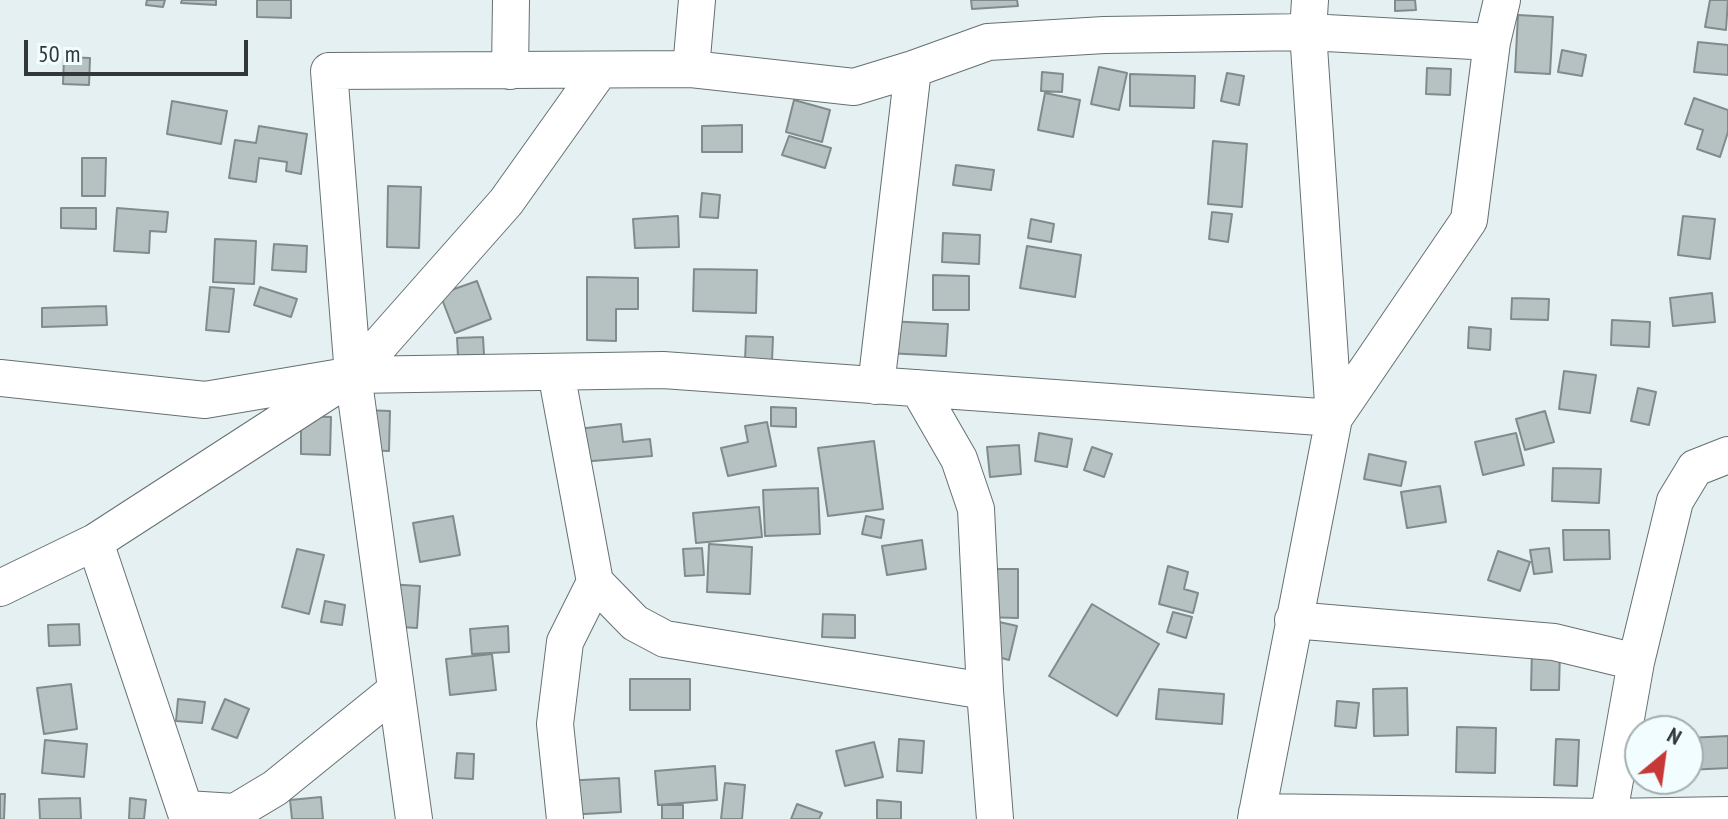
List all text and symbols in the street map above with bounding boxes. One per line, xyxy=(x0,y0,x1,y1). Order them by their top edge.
scale bar xyxy=(28,24,252,74)
text: 50 m xyxy=(38,38,80,69)
north arrow xyxy=(1624,715,1704,795)
text: N xyxy=(1663,721,1687,751)

